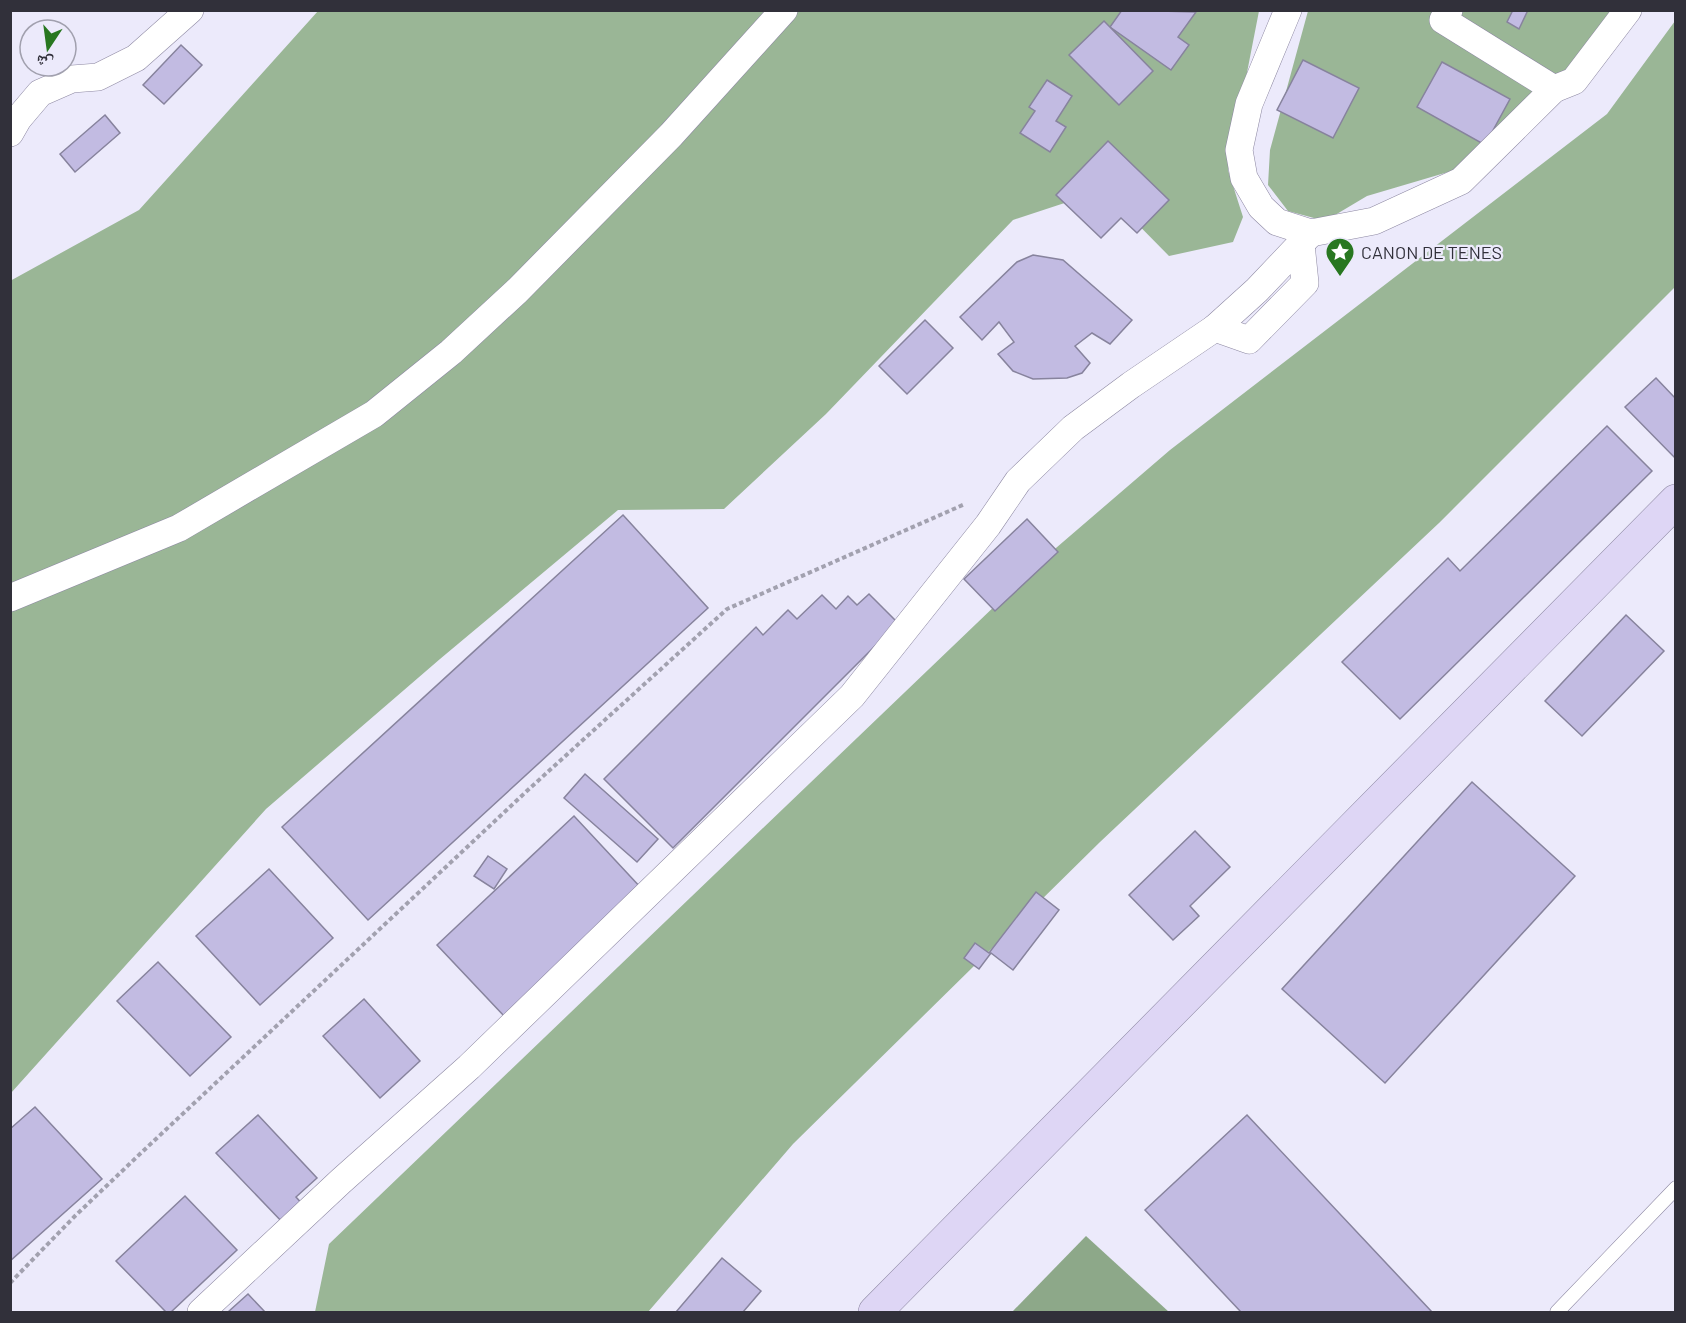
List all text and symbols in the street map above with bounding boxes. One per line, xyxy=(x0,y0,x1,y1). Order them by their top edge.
north arrow xyxy=(18,18,78,78)
text: ش xyxy=(34,51,55,74)
place icon: CANON DE TENES xyxy=(1324,236,1356,278)
place label: CANON DE TENES xyxy=(1361,241,1502,263)

